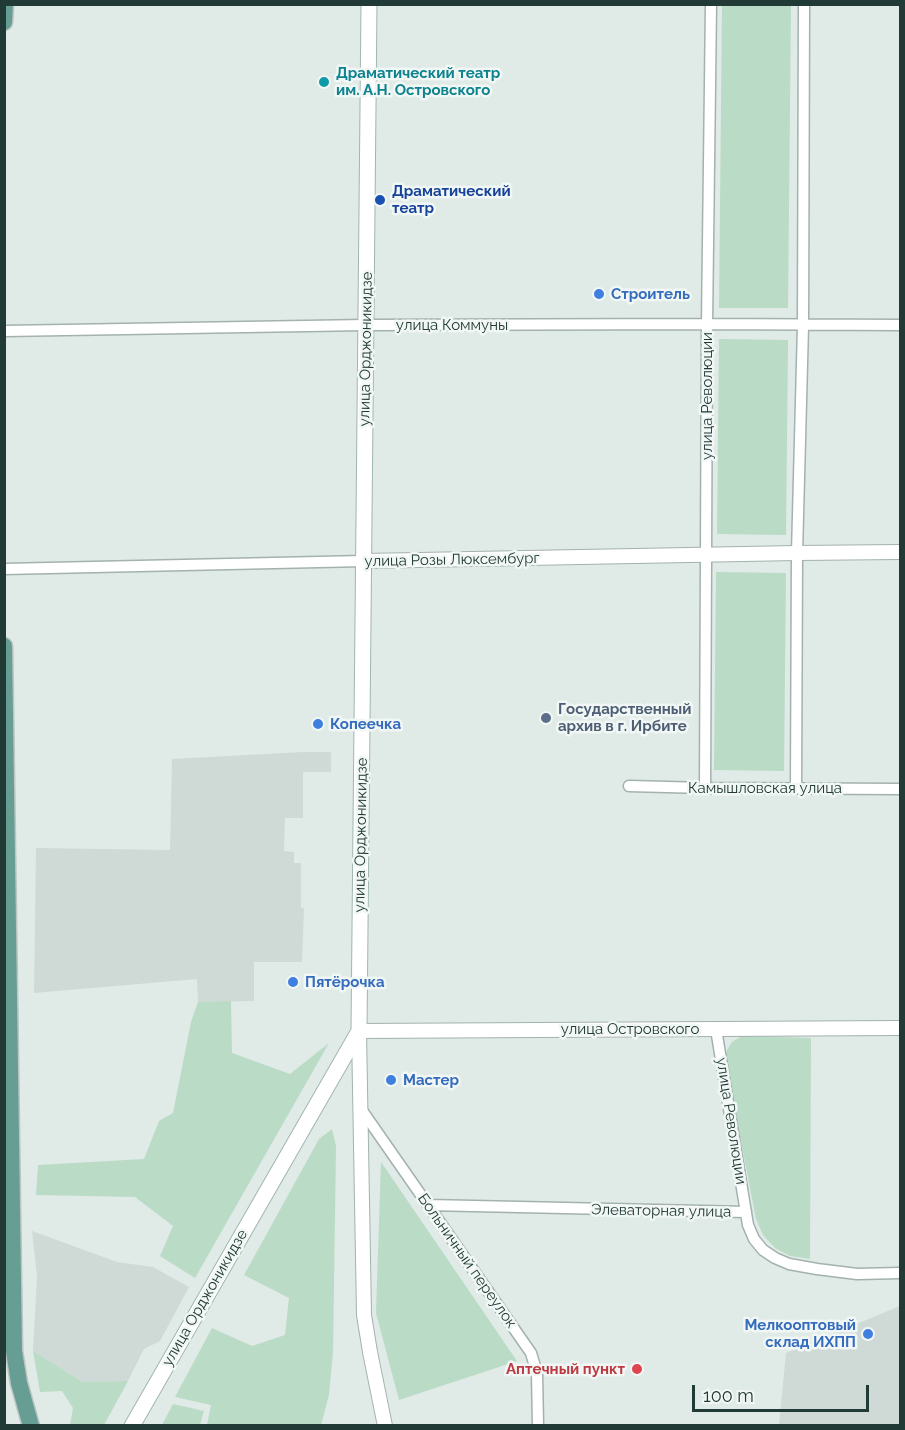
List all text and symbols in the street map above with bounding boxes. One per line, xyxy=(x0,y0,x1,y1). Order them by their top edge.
place label: Драматический театр им. А.Н. Островского xyxy=(336,64,500,99)
marker: Драматический театр им. А.Н. Островского xyxy=(317,75,331,89)
place label: Драматический театр xyxy=(392,182,511,217)
marker: Драматический театр xyxy=(373,193,387,207)
street label: улица Орджоникидзе xyxy=(356,271,376,427)
place label: Строитель xyxy=(611,285,690,303)
marker: Строитель xyxy=(592,287,606,301)
street label: улица Коммуны xyxy=(396,316,508,334)
street label: улица Революции xyxy=(698,332,716,460)
street label: улица Розы Люксембург xyxy=(364,549,540,571)
place label: Государственный архив в г. Ирбите xyxy=(558,700,691,735)
marker: Государственный архив в г. Ирбите xyxy=(539,711,553,725)
place label: Копеечка xyxy=(330,715,401,733)
marker: Копеечка xyxy=(311,717,325,731)
street label: улица Орджоникидзе xyxy=(351,757,371,913)
street label: Камышловская улица xyxy=(688,779,842,797)
place label: Пятёрочка xyxy=(305,973,385,991)
marker: Пятёрочка xyxy=(286,975,300,989)
street label: улица Островского xyxy=(561,1020,699,1038)
street label: улица Революции xyxy=(712,1056,750,1186)
place label: Мастер xyxy=(403,1071,459,1089)
marker: Мастер xyxy=(384,1073,398,1087)
street label: Больничный переулок xyxy=(414,1190,520,1332)
street label: Элеваторная улица xyxy=(591,1201,731,1221)
street label: улица Орджоникидзе xyxy=(158,1226,252,1370)
place label: Мелкооптовый склад ИХПП xyxy=(744,1316,856,1351)
marker: Мелкооптовый склад ИХПП xyxy=(861,1327,875,1341)
place label: Аптечный пункт xyxy=(506,1360,625,1378)
marker: Аптечный пункт xyxy=(630,1362,644,1376)
scale bar xyxy=(695,1373,872,1411)
text: 100 m xyxy=(703,1385,754,1406)

